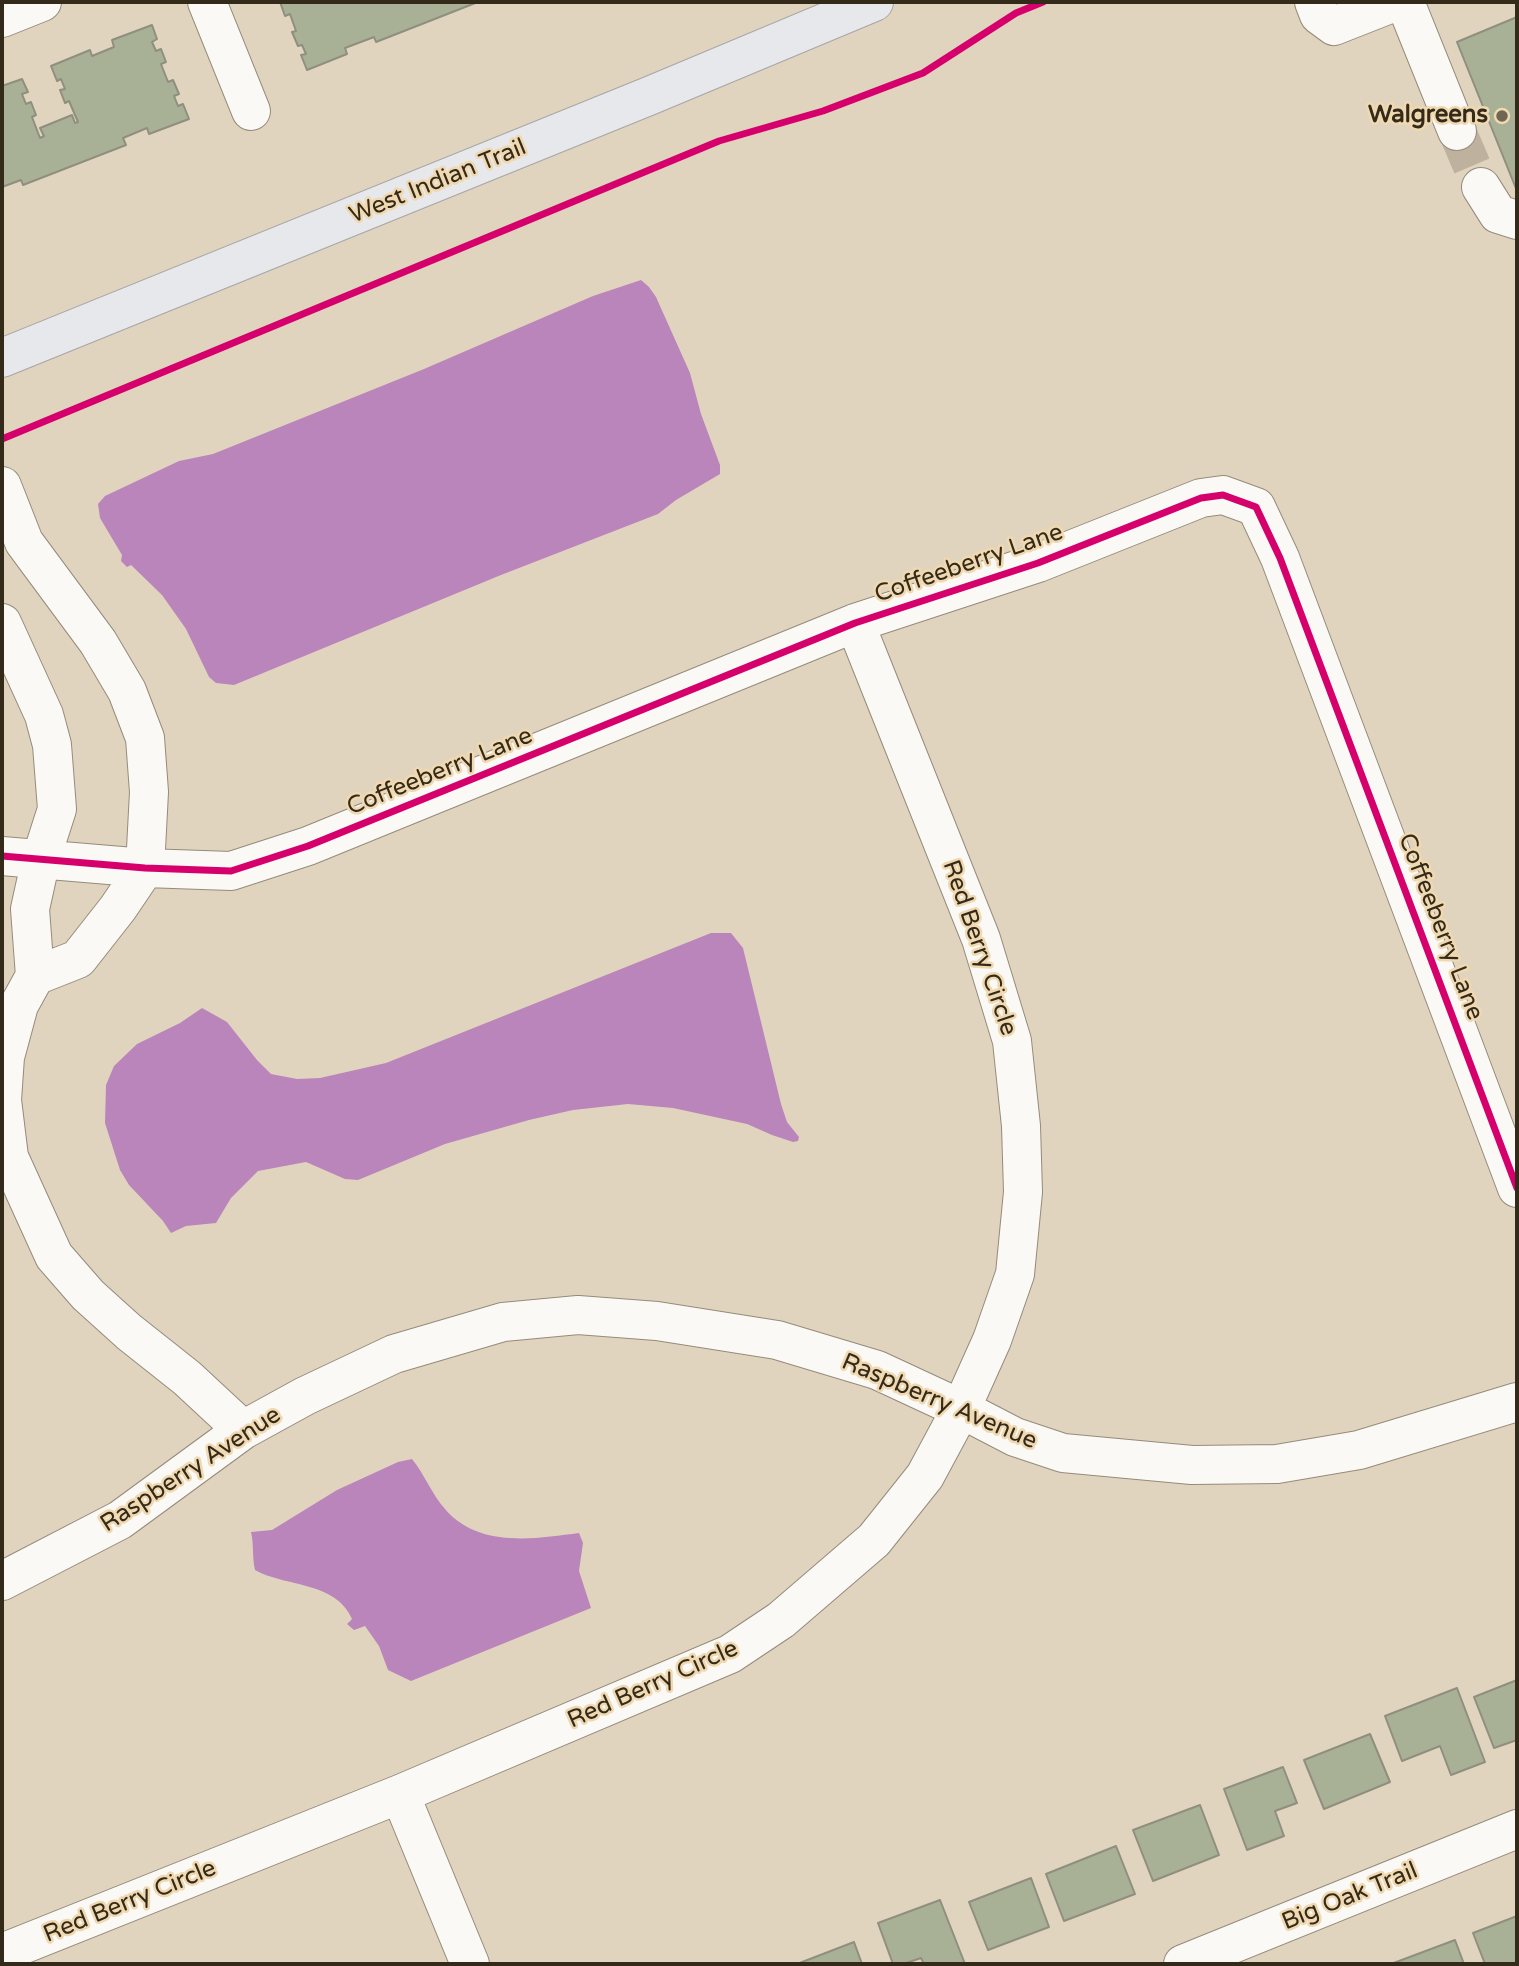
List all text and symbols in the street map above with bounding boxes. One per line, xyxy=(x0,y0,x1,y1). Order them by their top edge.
place label: Walgreens xyxy=(1368,102,1488,130)
marker: Walgreens xyxy=(1494,108,1510,124)
street label: West Indian Trail xyxy=(345,133,531,231)
street label: Coffeeberry Lane xyxy=(871,518,1067,610)
street label: Coffeeberry Lane xyxy=(343,722,537,822)
street label: Coffeeberry Lane xyxy=(1391,830,1489,1024)
street label: Red Berry Circle xyxy=(936,857,1022,1039)
street label: Raspberry Avenue xyxy=(837,1348,1041,1456)
street label: Raspberry Avenue xyxy=(95,1401,287,1539)
street label: Red Berry Circle xyxy=(563,1635,743,1735)
street label: Red Berry Circle xyxy=(40,1854,220,1950)
street label: Big Oak Trail xyxy=(1278,1857,1422,1937)

